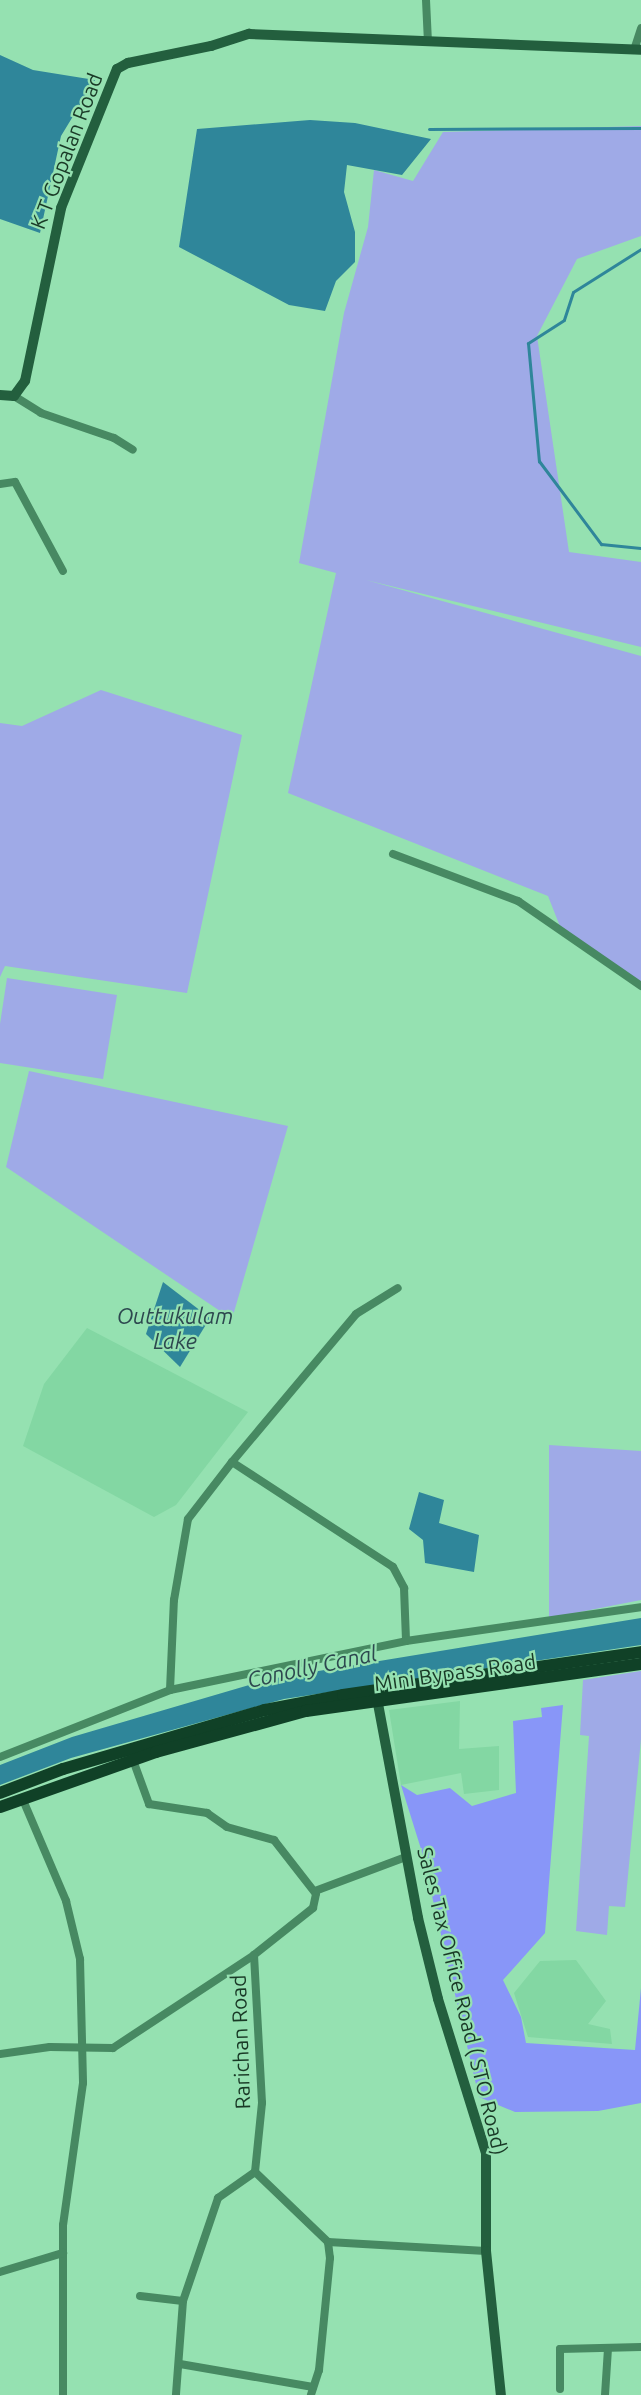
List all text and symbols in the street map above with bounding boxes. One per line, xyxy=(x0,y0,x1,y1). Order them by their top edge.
street label: K T Gopalan Road xyxy=(25,70,107,232)
water label: Outtukulam Lake xyxy=(117,1302,233,1354)
water label: Conolly Canal xyxy=(245,1639,379,1693)
street label: Mini Bypass Road xyxy=(372,1648,538,1696)
street label: Sales Tax Office Road ( STO Road) xyxy=(412,1844,514,2158)
street label: Rarichan Road xyxy=(225,1974,255,2110)

